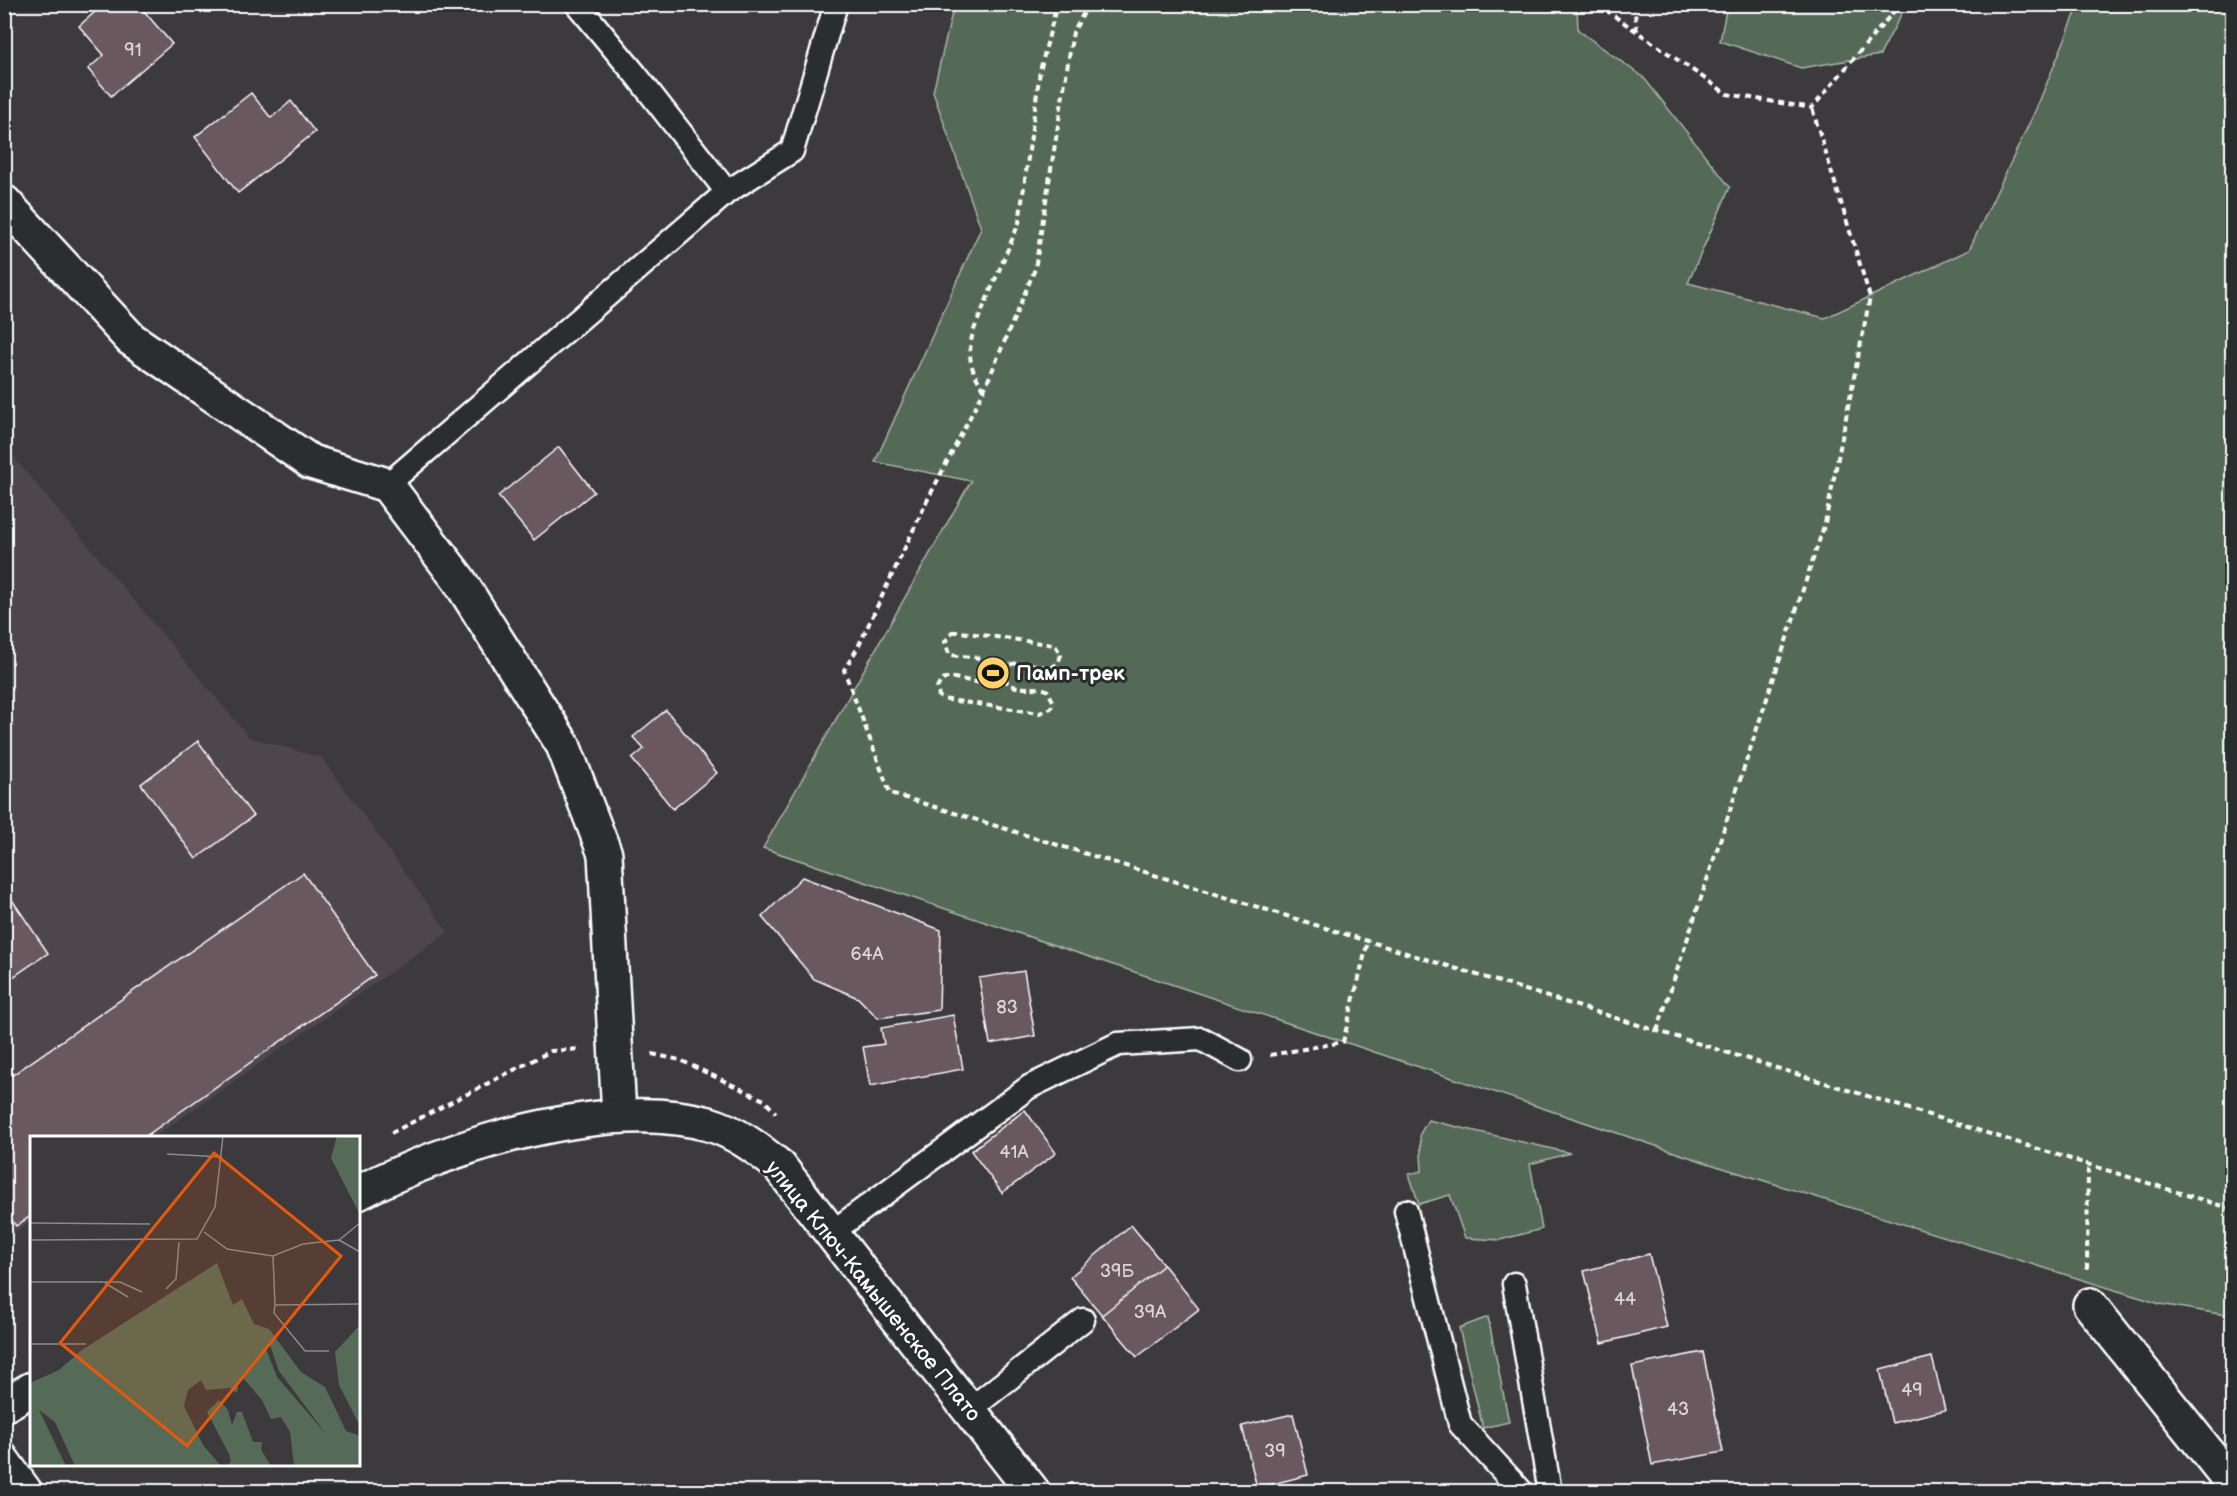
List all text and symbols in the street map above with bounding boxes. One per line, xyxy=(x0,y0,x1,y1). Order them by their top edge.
house number: 91 xyxy=(124,40,142,61)
sports icon: Памп-трек xyxy=(975,655,1011,691)
place label: Памп-трек xyxy=(1016,661,1125,686)
house number: 64А xyxy=(851,944,884,965)
house number: 83 xyxy=(996,997,1018,1018)
inset map xyxy=(30,1136,360,1466)
house number: 41А xyxy=(1000,1142,1029,1163)
street label: улица Ключ-Камышенское Плато xyxy=(760,1156,986,1426)
house number: 39Б xyxy=(1100,1261,1134,1282)
house number: 44 xyxy=(1614,1289,1636,1310)
house number: 39А xyxy=(1134,1302,1166,1323)
house number: 49 xyxy=(1901,1380,1923,1401)
house number: 43 xyxy=(1667,1399,1689,1420)
house number: 39 xyxy=(1264,1441,1286,1462)

